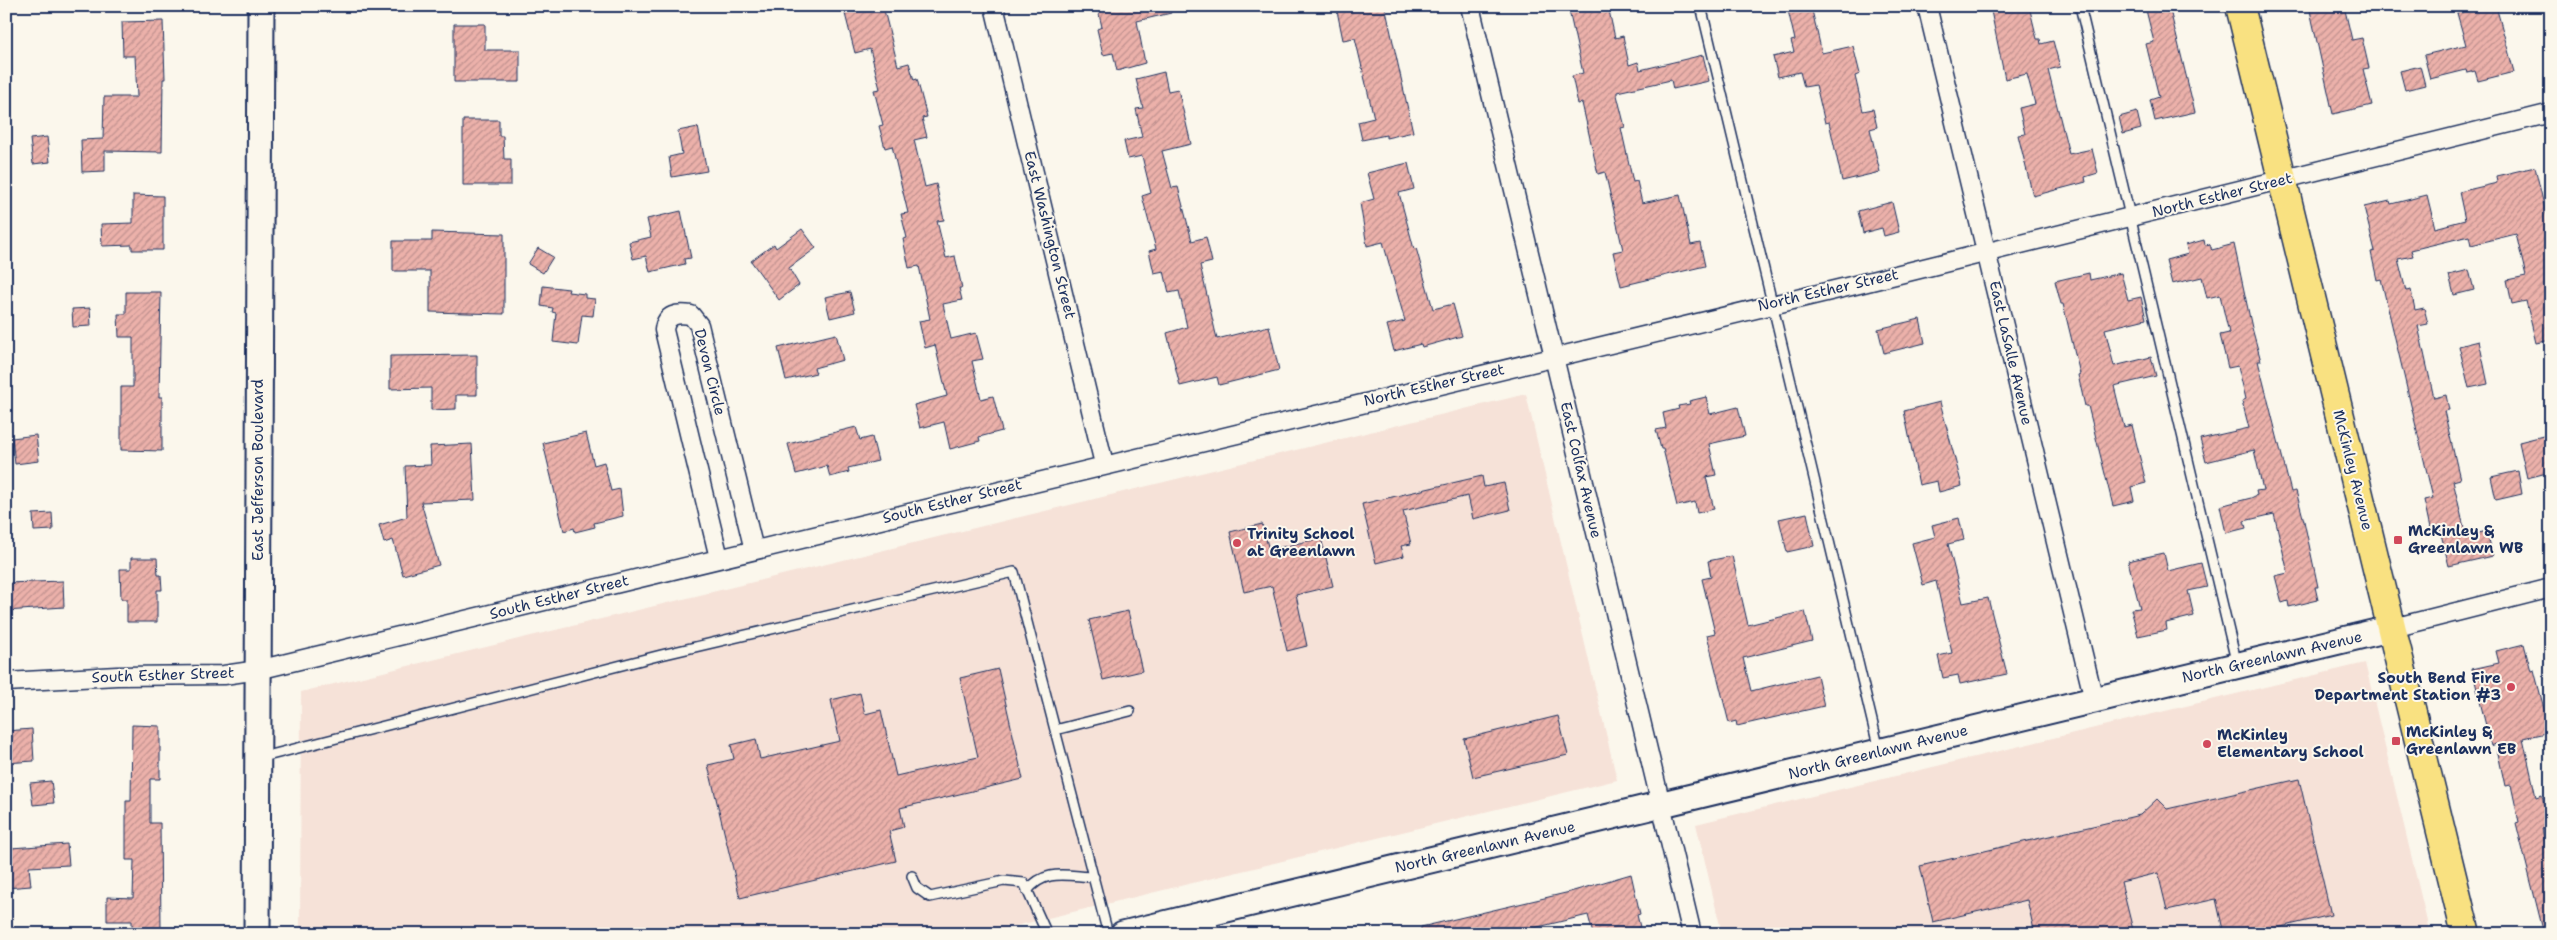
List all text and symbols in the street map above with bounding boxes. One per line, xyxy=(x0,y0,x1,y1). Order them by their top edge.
street label: East Washington Street xyxy=(1019,149,1081,321)
street label: North Esther Street xyxy=(2150,168,2294,222)
street label: North Esther Street xyxy=(1756,264,1900,316)
street label: East LaSalle Avenue xyxy=(1985,279,2037,427)
street label: Devon Circle xyxy=(690,327,730,417)
street label: North Esther Street xyxy=(1362,359,1506,411)
street label: East Jefferson Boulevard xyxy=(248,378,268,561)
street label: East Colfax Avenue xyxy=(1556,400,1606,540)
street label: McKinley Avenue xyxy=(2328,408,2378,532)
street label: South Esther Street xyxy=(880,474,1024,528)
place label: McKinley & Greenlawn WB xyxy=(2408,521,2523,558)
place label: Trinity School at Greenlawn xyxy=(1247,524,1355,561)
marker: McKinley & Greenlawn WB xyxy=(2392,534,2404,546)
marker: Trinity School at Greenlawn xyxy=(1231,537,1243,549)
street label: South Esther Street xyxy=(487,570,631,624)
street label: North Greenlawn Avenue xyxy=(2180,626,2364,688)
street label: South Esther Street xyxy=(91,663,235,687)
place label: South Bend Fire Department Station #3 xyxy=(2314,668,2501,705)
marker: South Bend Fire Department Station #3 xyxy=(2505,681,2517,693)
street label: North Greenlawn Avenue xyxy=(1786,720,1970,784)
place label: McKinley & Greenlawn EB xyxy=(2406,722,2516,759)
place label: McKinley Elementary School xyxy=(2217,725,2364,762)
marker: McKinley & Greenlawn EB xyxy=(2390,735,2402,747)
marker: McKinley Elementary School xyxy=(2201,738,2213,750)
street label: North Greenlawn Avenue xyxy=(1393,816,1577,878)

